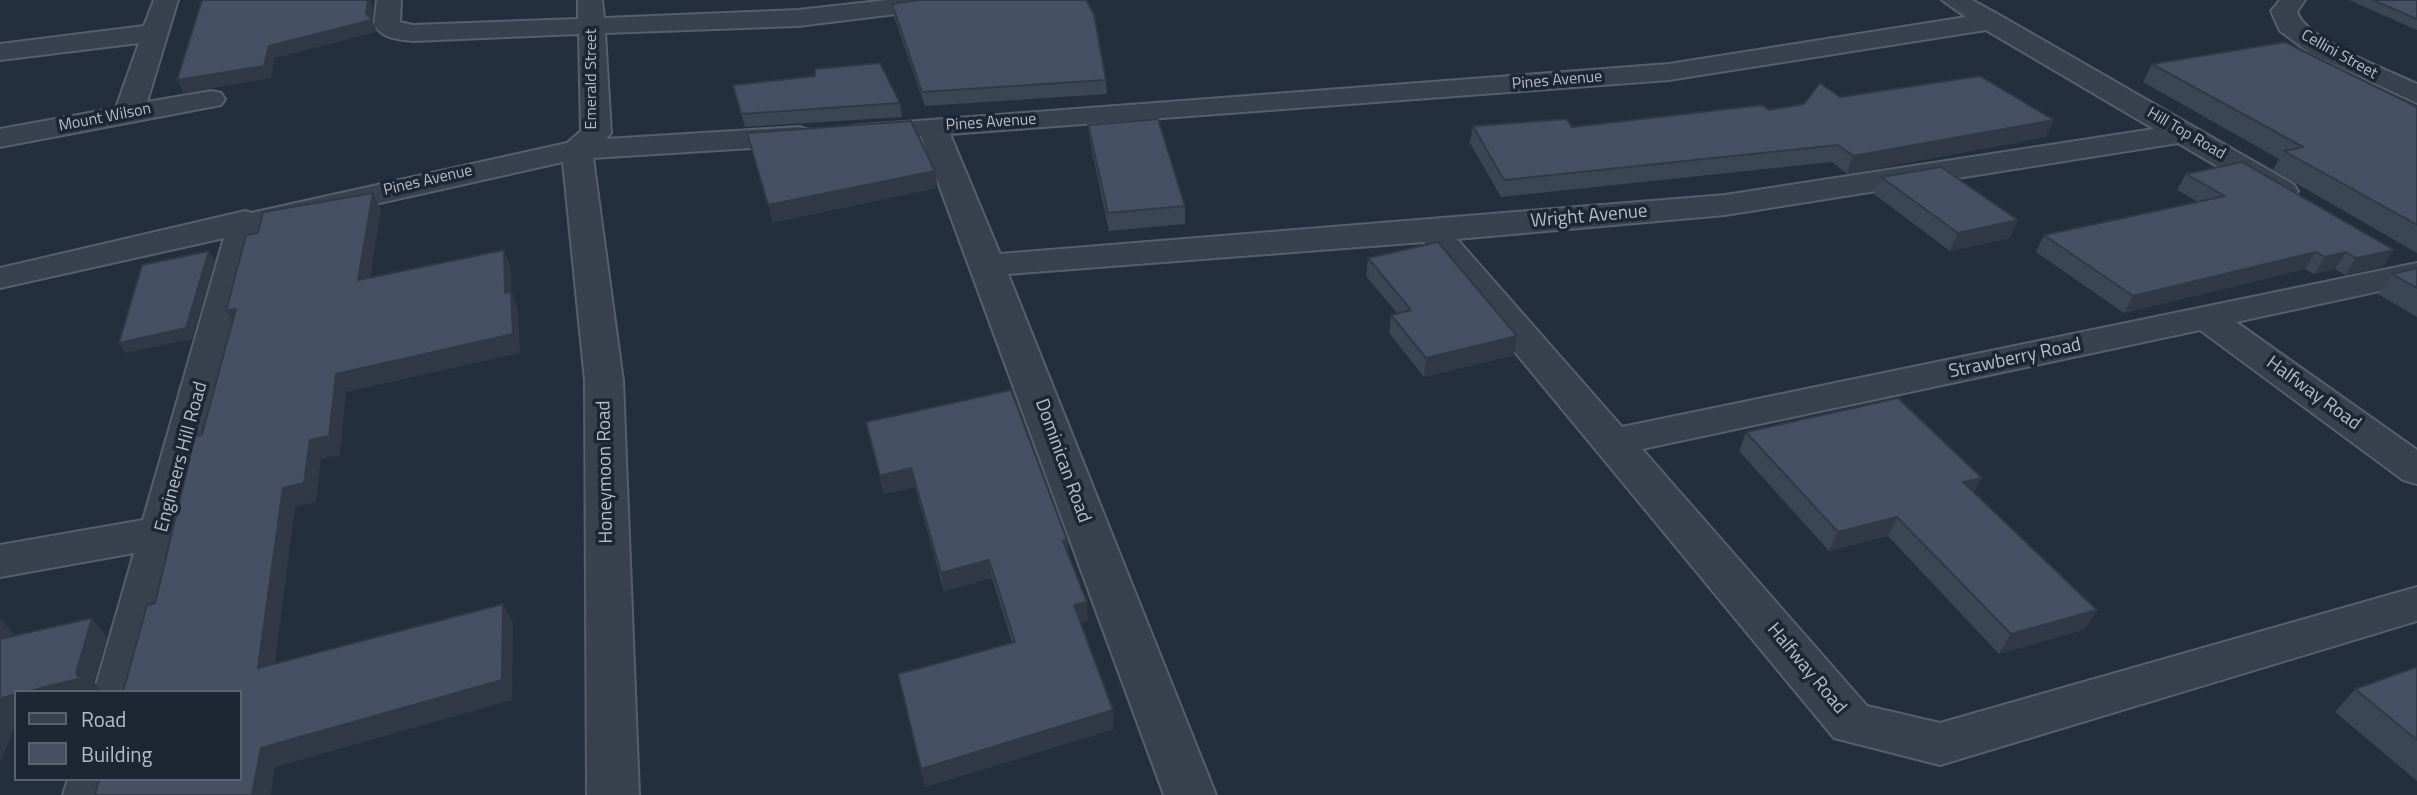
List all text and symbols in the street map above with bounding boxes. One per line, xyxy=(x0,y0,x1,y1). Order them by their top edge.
street label: Cellini Street xyxy=(2297,26,2381,84)
street label: Emerald Street xyxy=(582,29,602,129)
street label: Pines Avenue xyxy=(1511,67,1603,95)
street label: Mount Wilson xyxy=(57,100,153,136)
street label: Hill Top Road xyxy=(2143,104,2229,164)
street label: Pines Avenue xyxy=(945,110,1037,136)
street label: Pines Avenue xyxy=(382,161,474,201)
street label: Wright Avenue xyxy=(1529,201,1649,233)
street label: Strawberry Road xyxy=(1947,334,2083,384)
street label: Halfway Road xyxy=(2261,352,2365,436)
street label: Engineers Hill Road xyxy=(151,379,213,535)
street label: Dominican Road xyxy=(1029,396,1095,526)
street label: Honeymoon Road xyxy=(593,400,619,544)
street label: Halfway Road xyxy=(1761,619,1851,719)
legend xyxy=(14,690,242,781)
text: Road xyxy=(81,703,126,735)
text: Building xyxy=(81,738,152,770)

